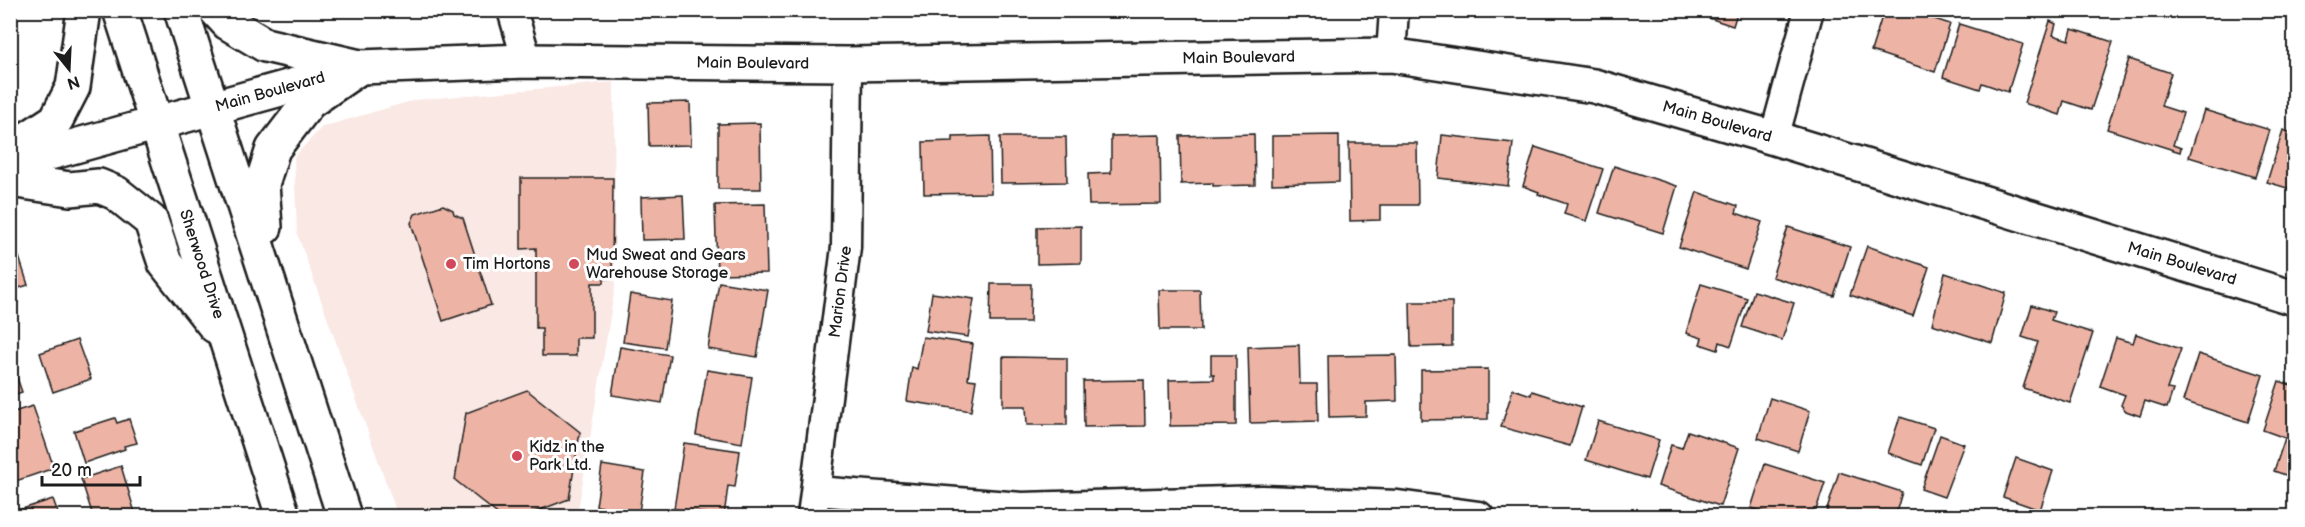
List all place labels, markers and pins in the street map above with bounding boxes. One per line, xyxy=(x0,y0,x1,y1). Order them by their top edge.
place label: Mud Sweat and Gears Warehouse Storage xyxy=(586,246,746,283)
place label: Tim Hortons xyxy=(463,255,551,274)
marker: Tim Hortons xyxy=(444,257,458,271)
marker: Mud Sweat and Gears Warehouse Storage xyxy=(567,257,581,271)
place label: Kidz in the Park Ltd. xyxy=(529,438,605,475)
marker: Kidz in the Park Ltd. xyxy=(510,449,524,463)

